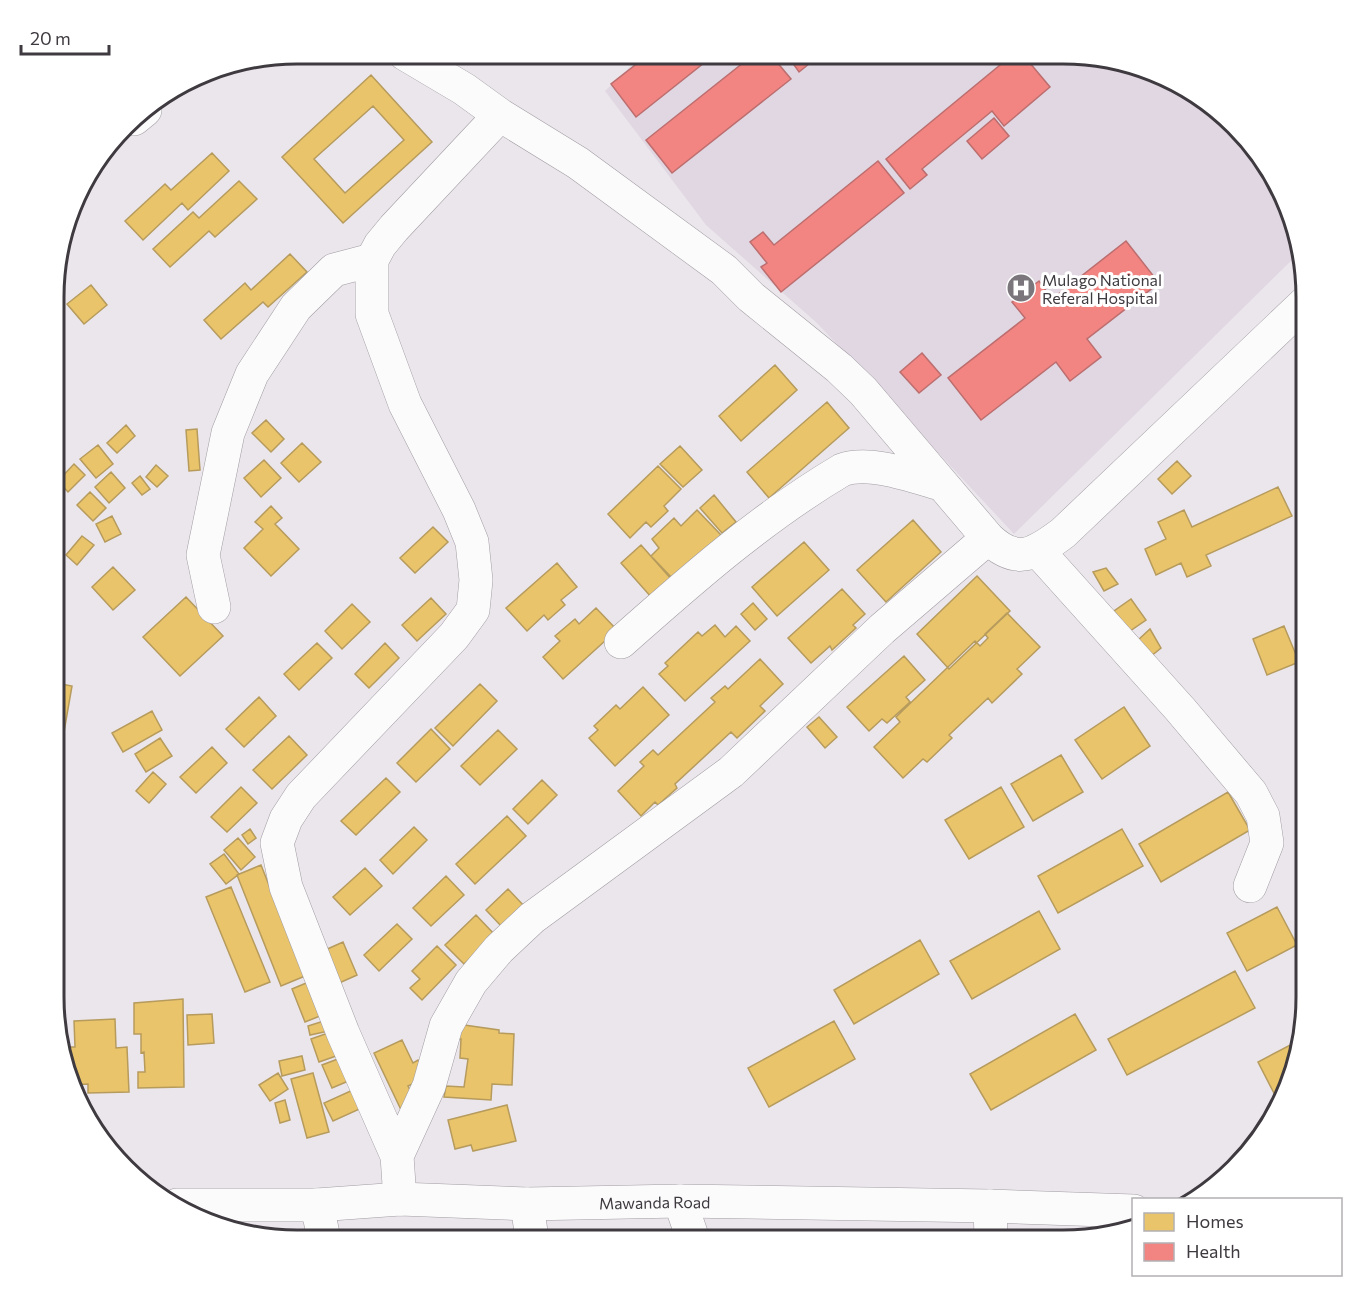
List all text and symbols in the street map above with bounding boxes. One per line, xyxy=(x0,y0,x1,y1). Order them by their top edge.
scale bar xyxy=(21,18,110,56)
text: 20 m xyxy=(30,27,71,49)
place label: Mulago National Referal Hospital xyxy=(1042,270,1162,307)
hospital icon: Mulago National Referal Hospital xyxy=(1005,272,1037,304)
street label: Mawanda Road xyxy=(599,1191,711,1212)
legend xyxy=(1132,1198,1342,1276)
text: Homes xyxy=(1186,1210,1244,1232)
text: Health xyxy=(1186,1240,1241,1262)

